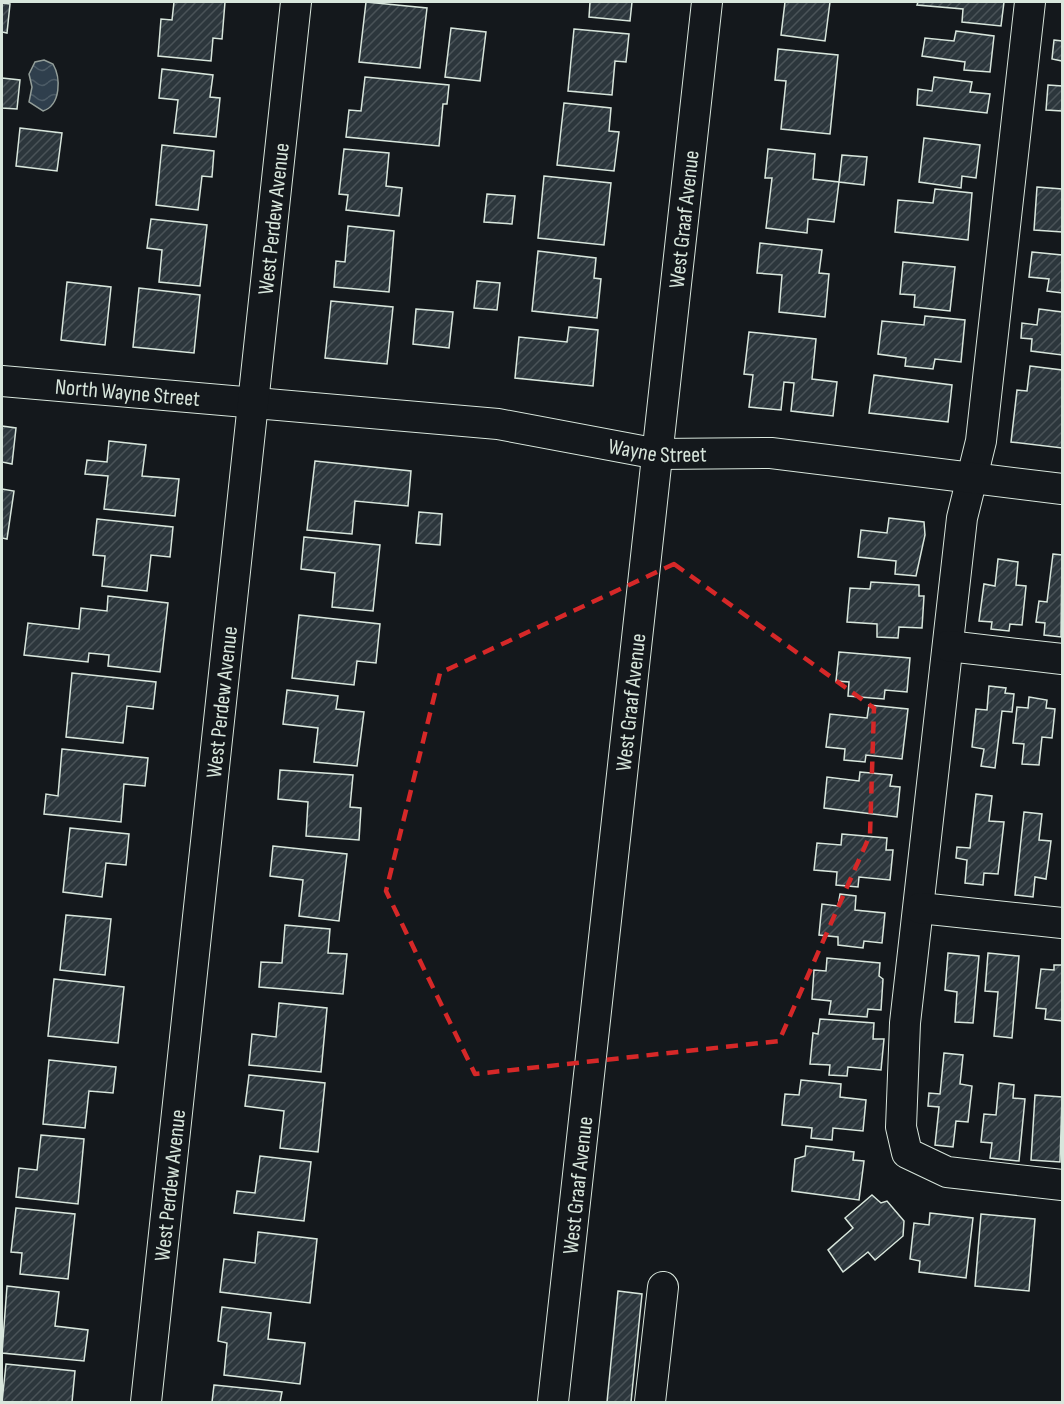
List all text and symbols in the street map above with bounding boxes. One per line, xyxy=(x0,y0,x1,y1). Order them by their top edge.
street label: West Perdew Avenue xyxy=(253,142,296,296)
street label: West Graaf Avenue xyxy=(664,149,706,290)
street label: North Wayne Street xyxy=(54,374,201,413)
street label: Wayne Street xyxy=(606,433,707,469)
street label: West Perdew Avenue xyxy=(201,625,244,780)
street label: West Graaf Avenue xyxy=(610,632,652,773)
street label: West Perdew Avenue xyxy=(149,1108,192,1263)
street label: West Graaf Avenue xyxy=(557,1115,599,1256)

